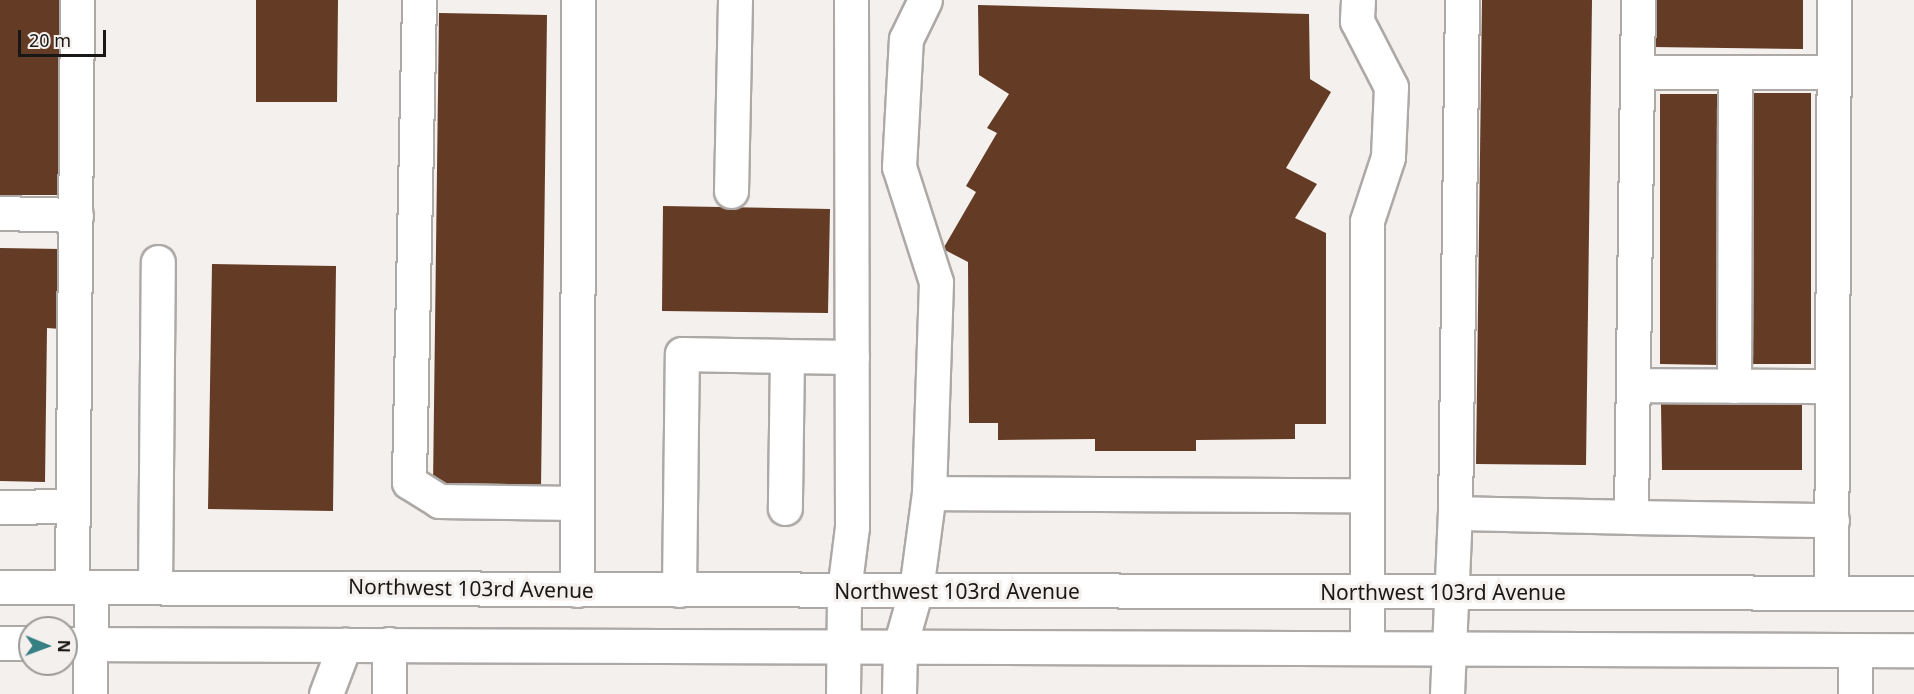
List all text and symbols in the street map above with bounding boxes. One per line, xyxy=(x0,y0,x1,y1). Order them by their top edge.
scale bar xyxy=(21,18,110,56)
text: 20 m xyxy=(29,28,71,52)
street label: Northwest 103rd Avenue xyxy=(348,573,594,603)
street label: Northwest 103rd Avenue xyxy=(834,578,1080,604)
street label: Northwest 103rd Avenue xyxy=(1320,579,1566,605)
north arrow xyxy=(18,616,78,676)
text: N xyxy=(53,640,75,653)

